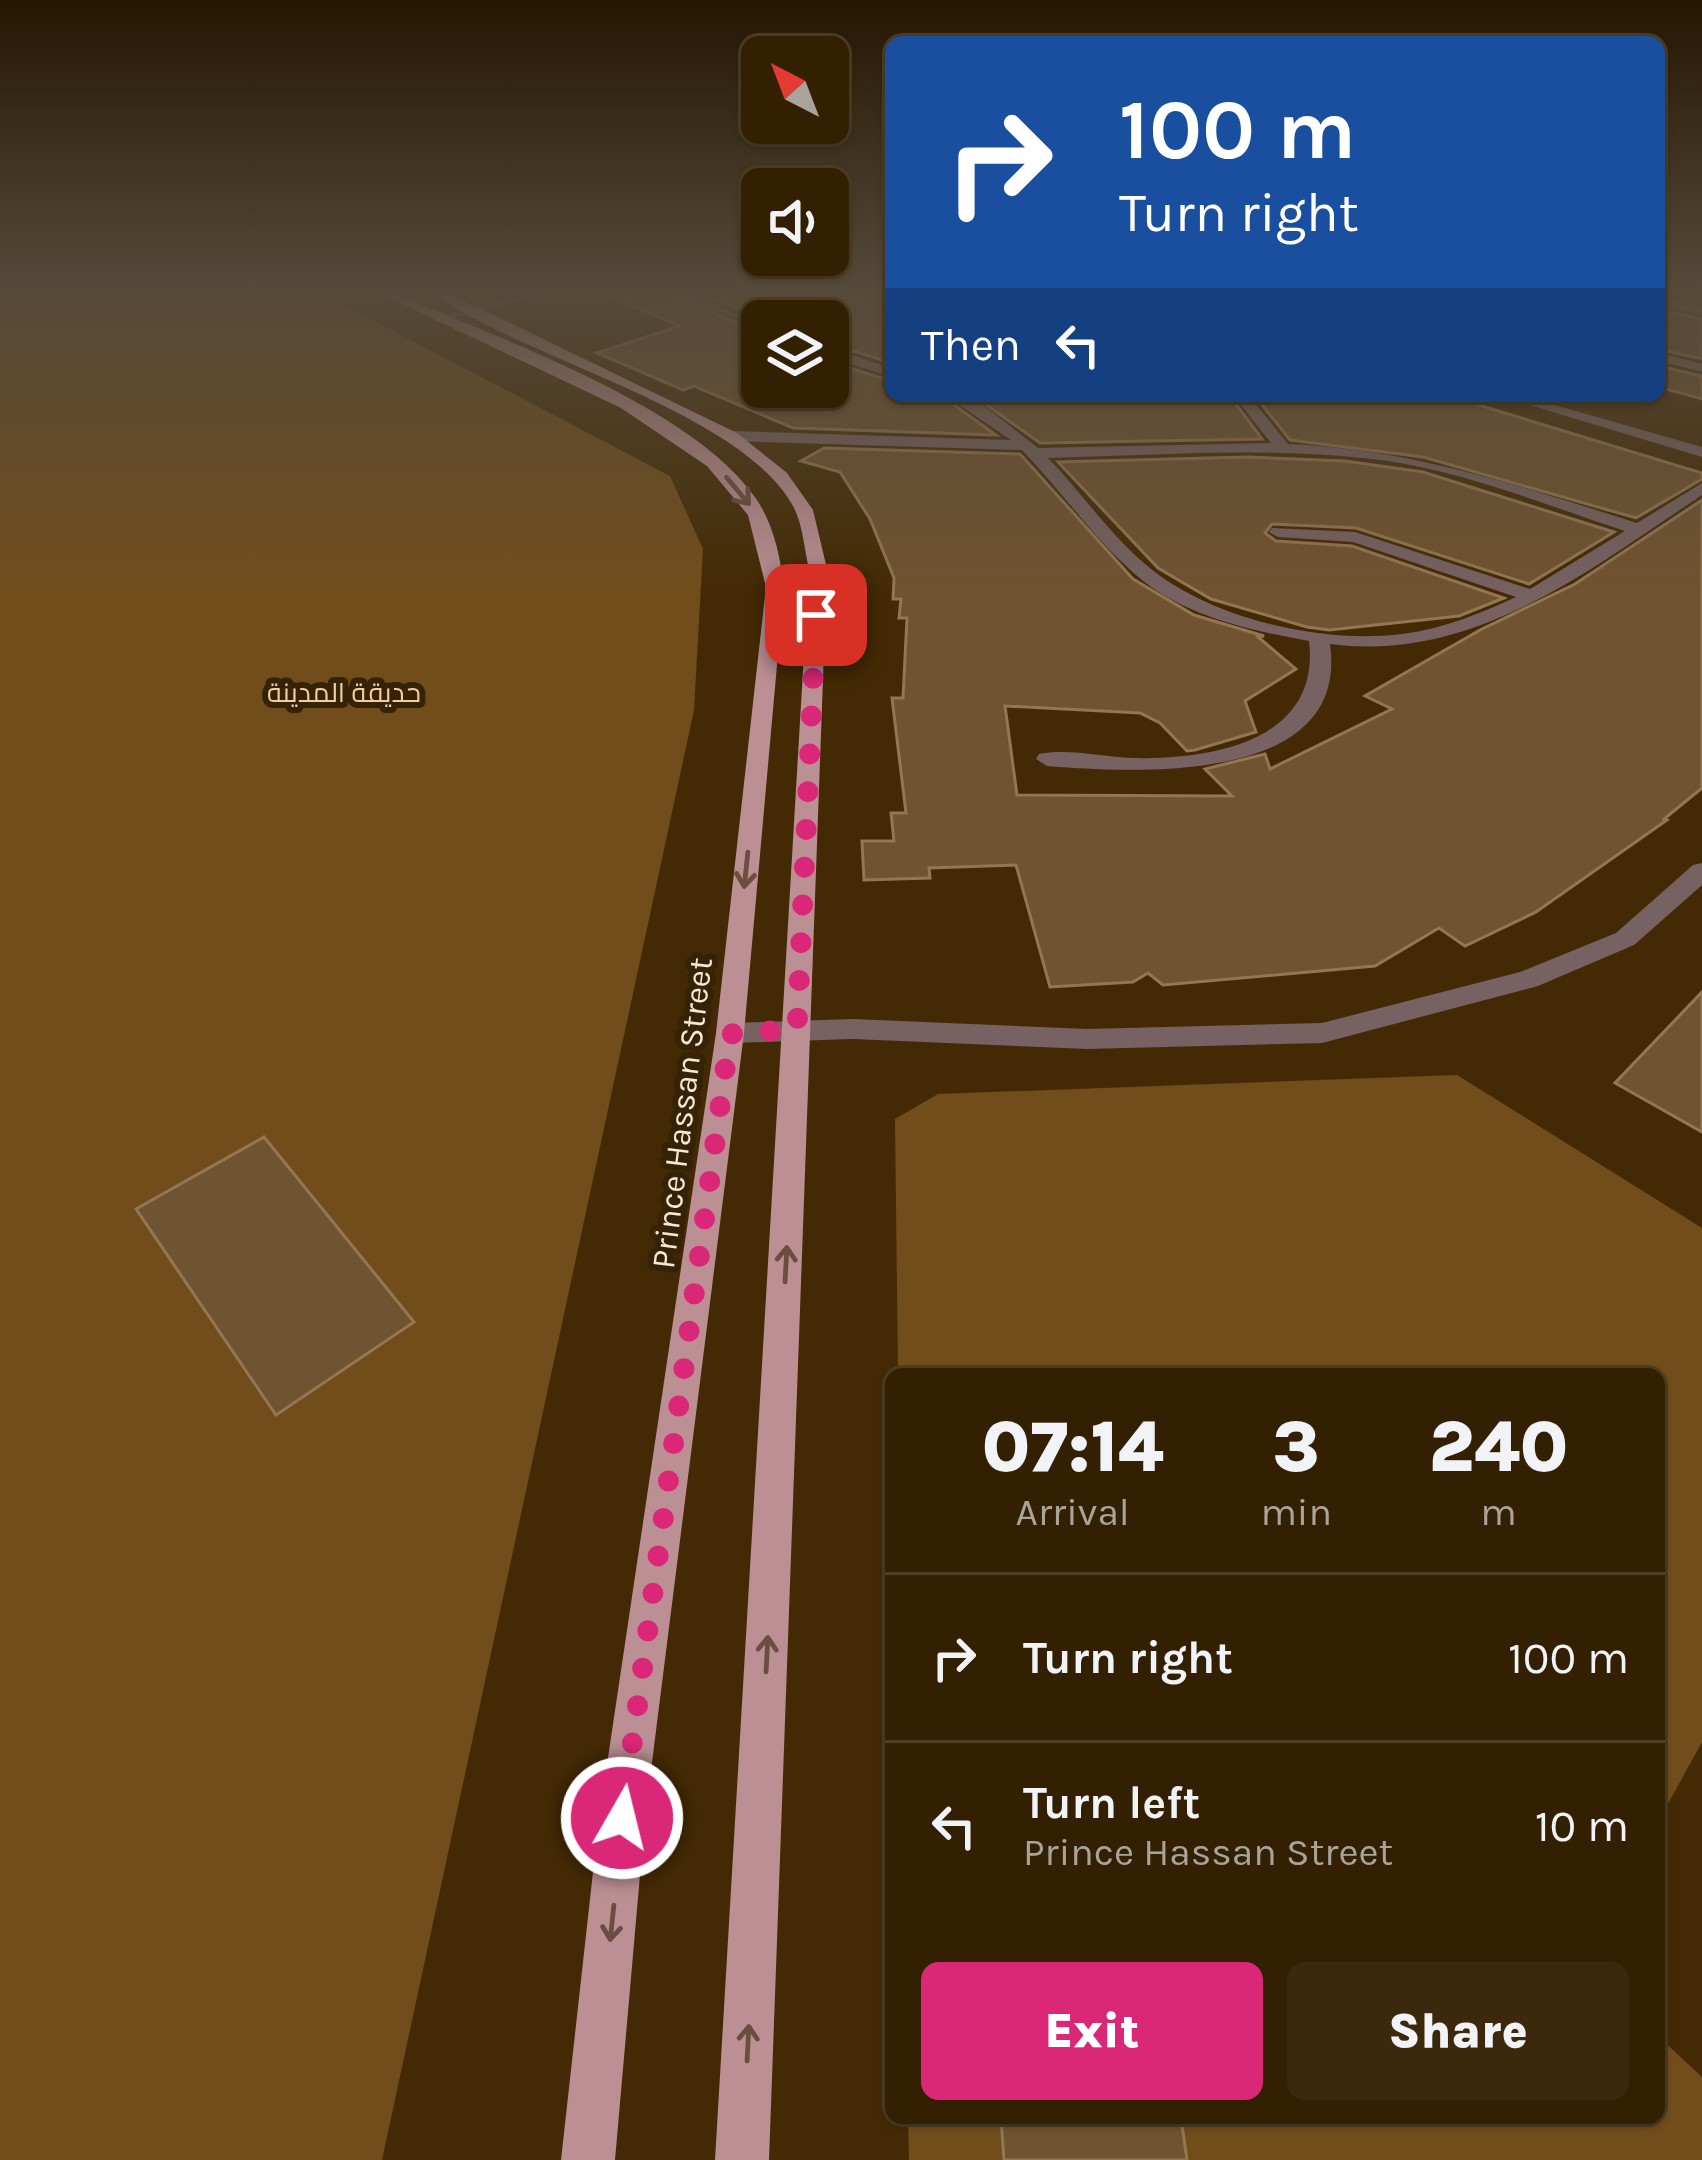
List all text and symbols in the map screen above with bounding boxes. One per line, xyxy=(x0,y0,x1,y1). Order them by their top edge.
north arrow xyxy=(741,36,849,144)
map controls xyxy=(741,36,849,408)
text: 100 m xyxy=(1119,81,1356,179)
icon: right xyxy=(921,84,1077,240)
button: sound xyxy=(741,168,849,276)
text: Turn right xyxy=(1119,181,1359,245)
button: layers xyxy=(741,300,849,408)
icon: left xyxy=(1045,312,1111,378)
text: Then xyxy=(921,319,1021,371)
one-way arrow xyxy=(724,475,751,506)
pin xyxy=(765,564,867,666)
icon: arrive xyxy=(783,582,849,648)
park label: حديقة المدينة xyxy=(267,677,421,709)
one-way arrow xyxy=(735,850,757,889)
street label: Prince Hassan Street xyxy=(644,955,720,1271)
one-way arrow xyxy=(775,1245,798,1284)
text: 07:14 xyxy=(982,1405,1164,1489)
text: 3 xyxy=(1273,1405,1320,1489)
text: 240 xyxy=(1429,1405,1568,1489)
text: Arrival xyxy=(1016,1489,1130,1535)
text: min xyxy=(1260,1489,1332,1535)
text: m xyxy=(1480,1489,1517,1535)
icon: right xyxy=(921,1625,987,1691)
text: Turn right xyxy=(1023,1632,1233,1684)
text: 100 m xyxy=(1508,1632,1629,1684)
one-way arrow xyxy=(756,1635,779,1674)
position arrow xyxy=(559,1755,685,1881)
text: Turn left xyxy=(1023,1777,1200,1829)
icon: left xyxy=(921,1793,987,1859)
text: 10 m xyxy=(1535,1800,1629,1852)
text: Prince Hassan Street xyxy=(1023,1829,1393,1875)
one-way arrow xyxy=(600,1903,623,1942)
button: Exit xyxy=(921,1962,1263,2100)
button: Share xyxy=(1287,1962,1629,2100)
one-way arrow xyxy=(737,2024,760,2063)

